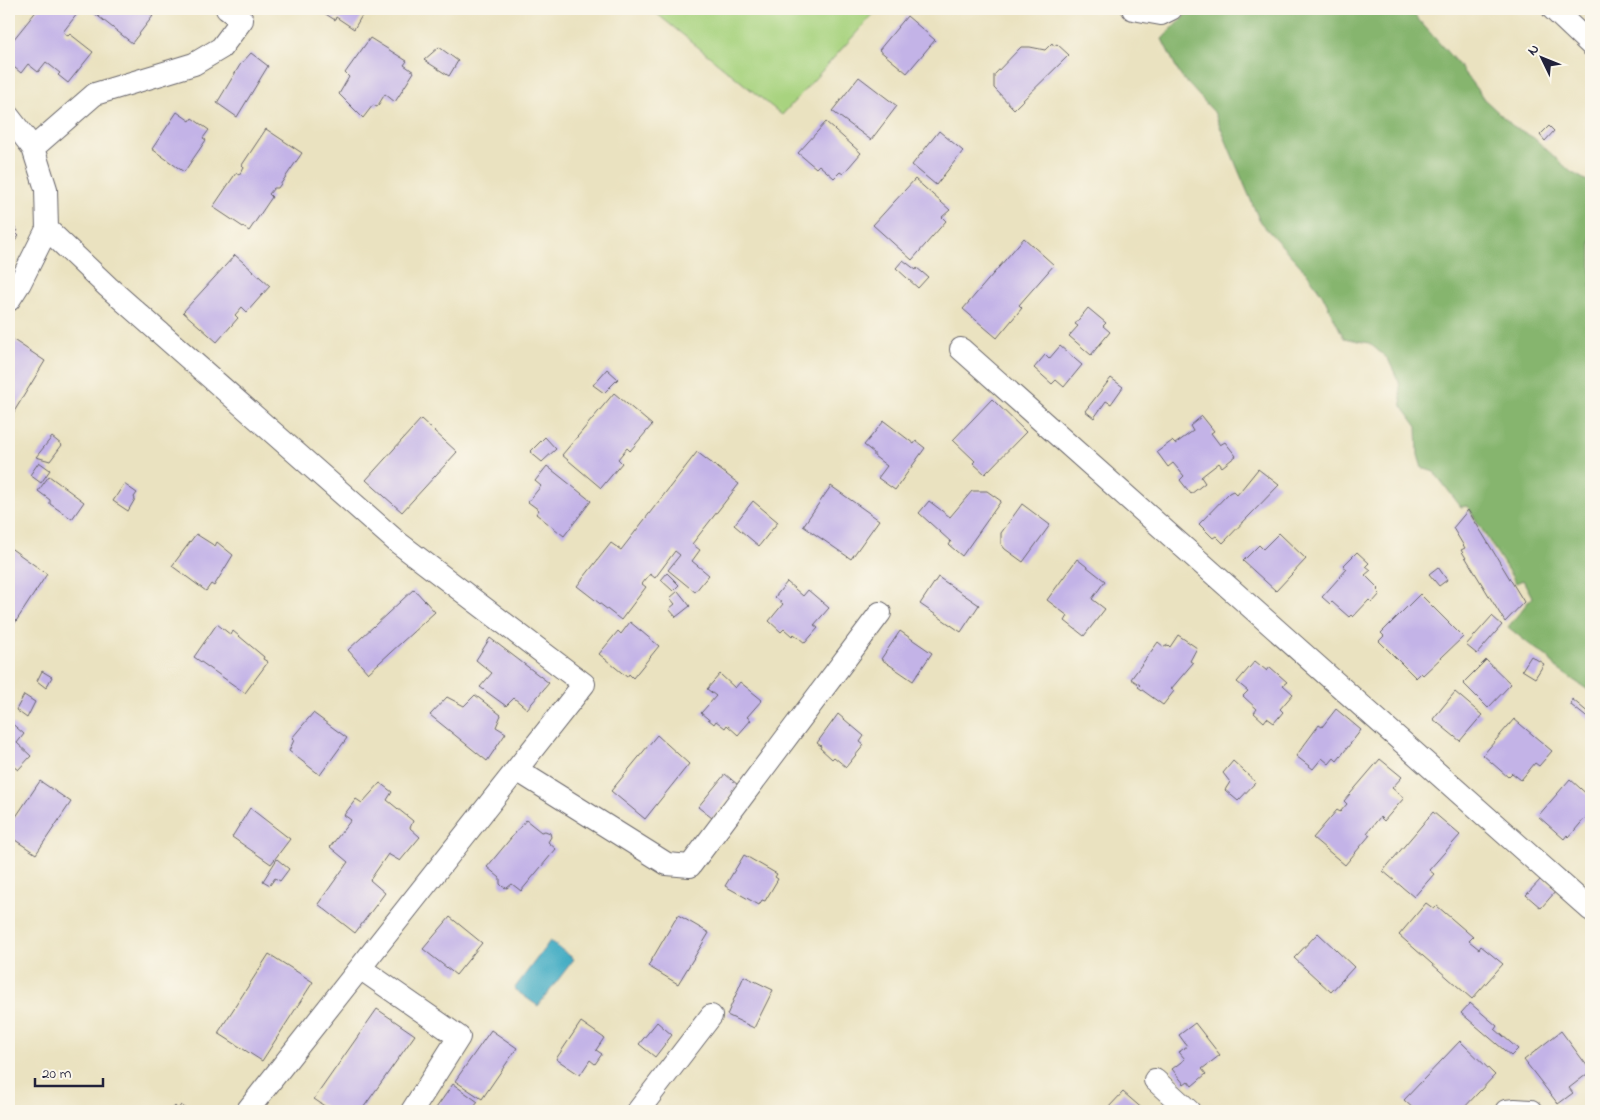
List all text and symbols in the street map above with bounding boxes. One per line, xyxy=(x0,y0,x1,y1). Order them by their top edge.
north arrow xyxy=(1518,32,1568,82)
text: N xyxy=(1523,40,1544,61)
scale bar xyxy=(35,1055,102,1087)
text: 20 m xyxy=(42,1063,72,1085)

